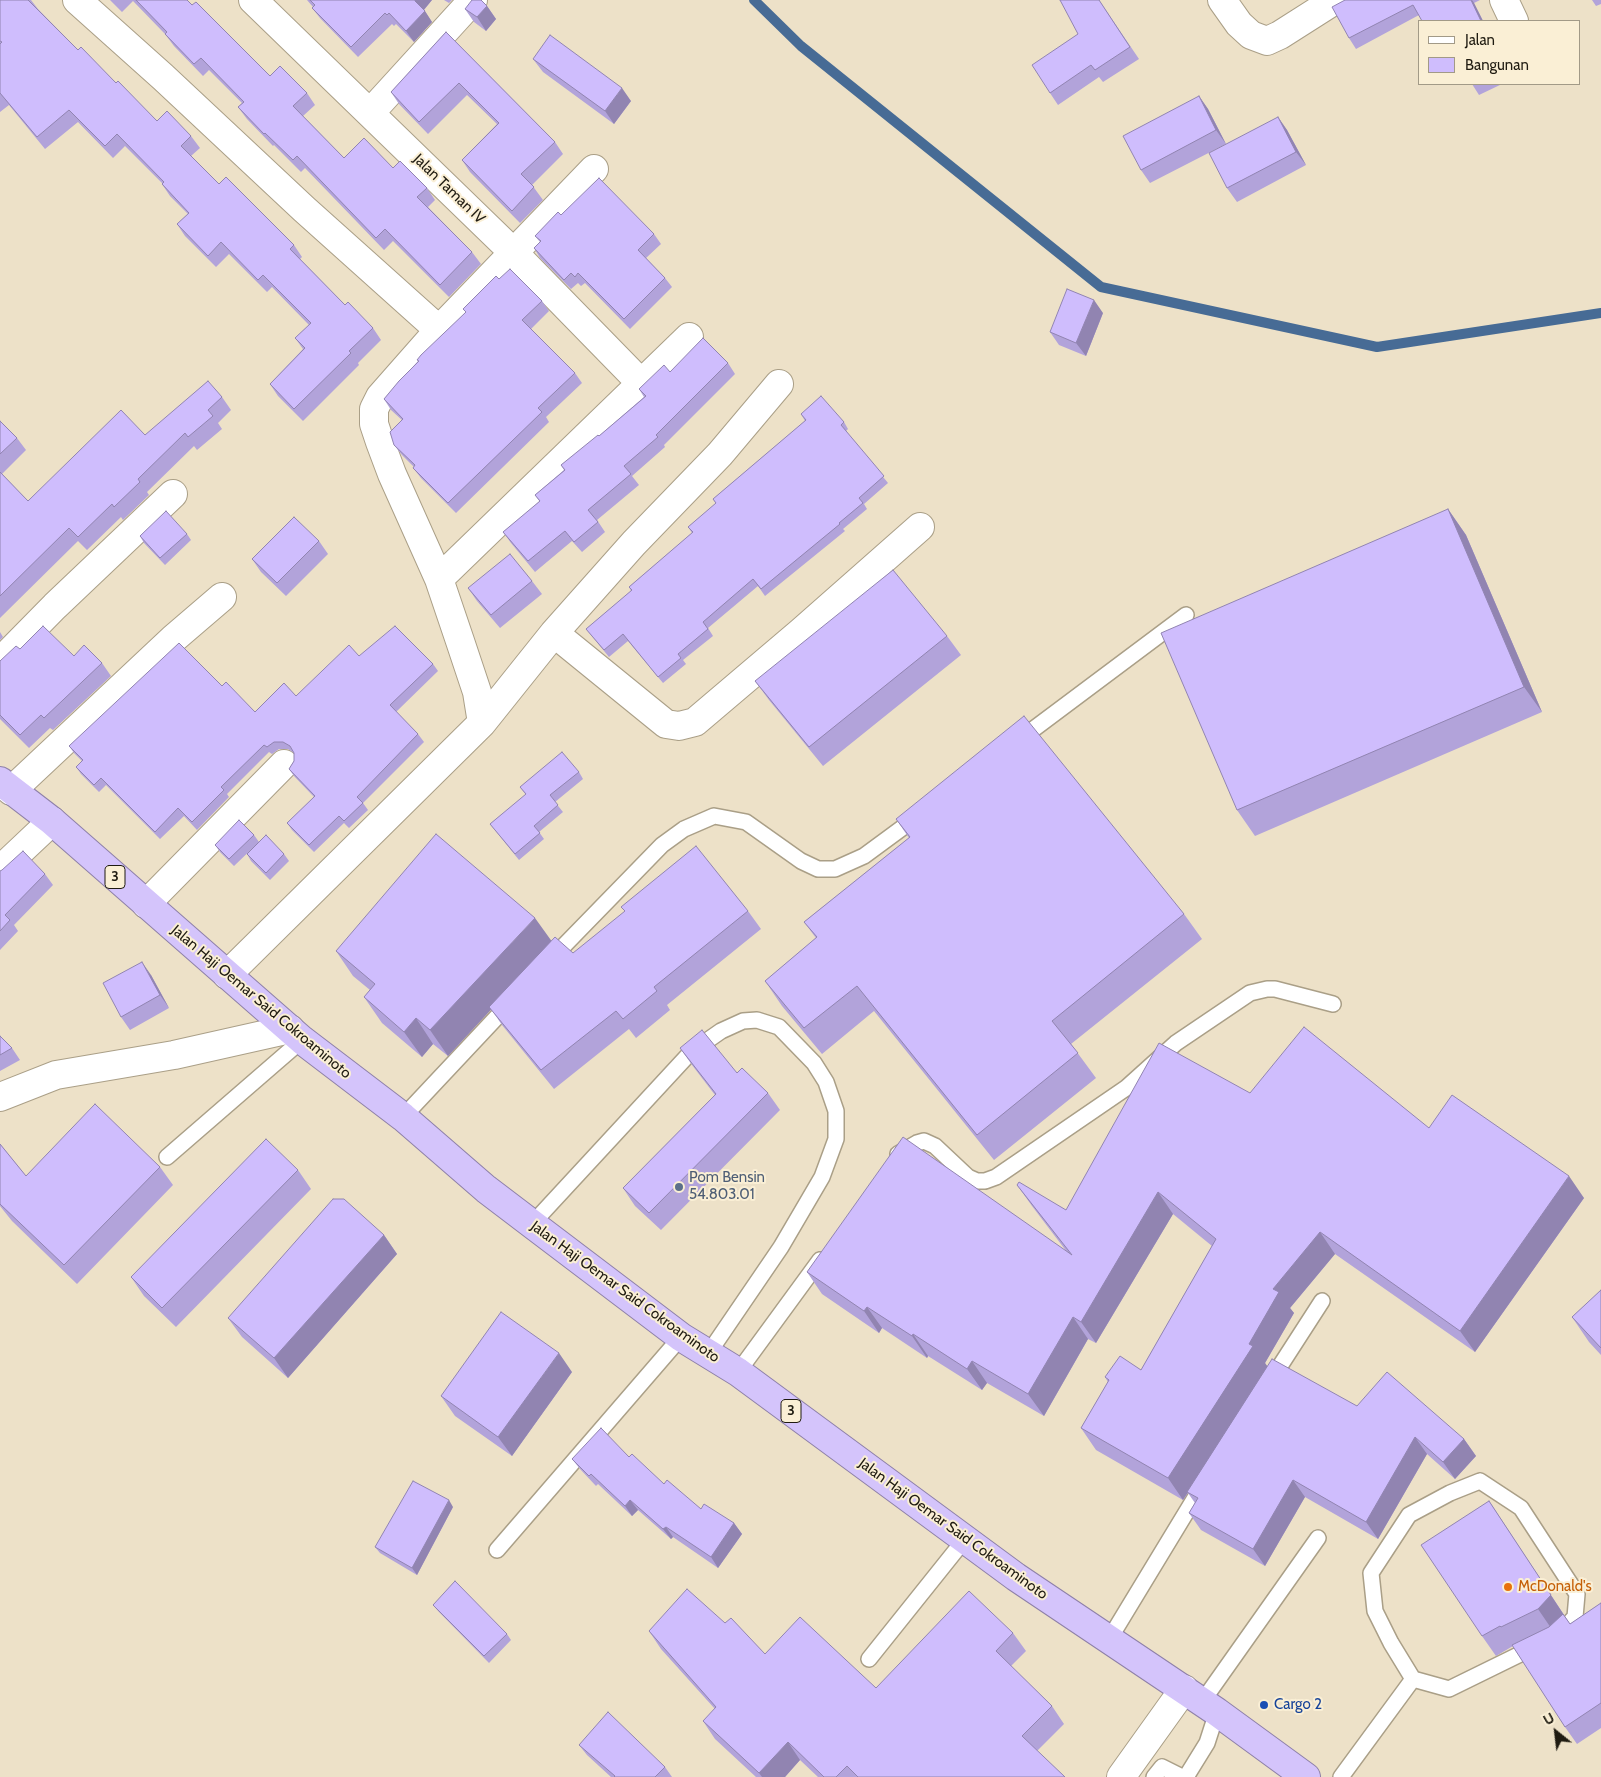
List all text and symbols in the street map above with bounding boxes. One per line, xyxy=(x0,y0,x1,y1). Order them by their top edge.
legend xyxy=(1418,20,1581,85)
text: Jalan xyxy=(1465,31,1495,49)
text: Bangunan xyxy=(1465,56,1529,74)
street label: Jalan Taman IV xyxy=(409,150,489,228)
road number: 3 xyxy=(105,866,125,889)
street label: Jalan Haji Oemar Said Cokroaminoto xyxy=(167,921,355,1083)
place label: Pom Bensin 54.803.01 xyxy=(689,1169,765,1204)
marker: Pom Bensin 54.803.01 xyxy=(673,1181,685,1193)
street label: Jalan Haji Oemar Said Cokroaminoto xyxy=(527,1217,723,1367)
road number: 3 xyxy=(781,1400,801,1422)
street label: Jalan Haji Oemar Said Cokroaminoto xyxy=(855,1454,1051,1604)
place label: McDonald's xyxy=(1518,1578,1592,1596)
marker: McDonald's xyxy=(1502,1581,1514,1593)
place label: Cargo 2 xyxy=(1274,1696,1322,1714)
marker: Cargo 2 xyxy=(1258,1699,1270,1711)
north arrow xyxy=(1531,1707,1581,1757)
text: U xyxy=(1540,1709,1557,1729)

